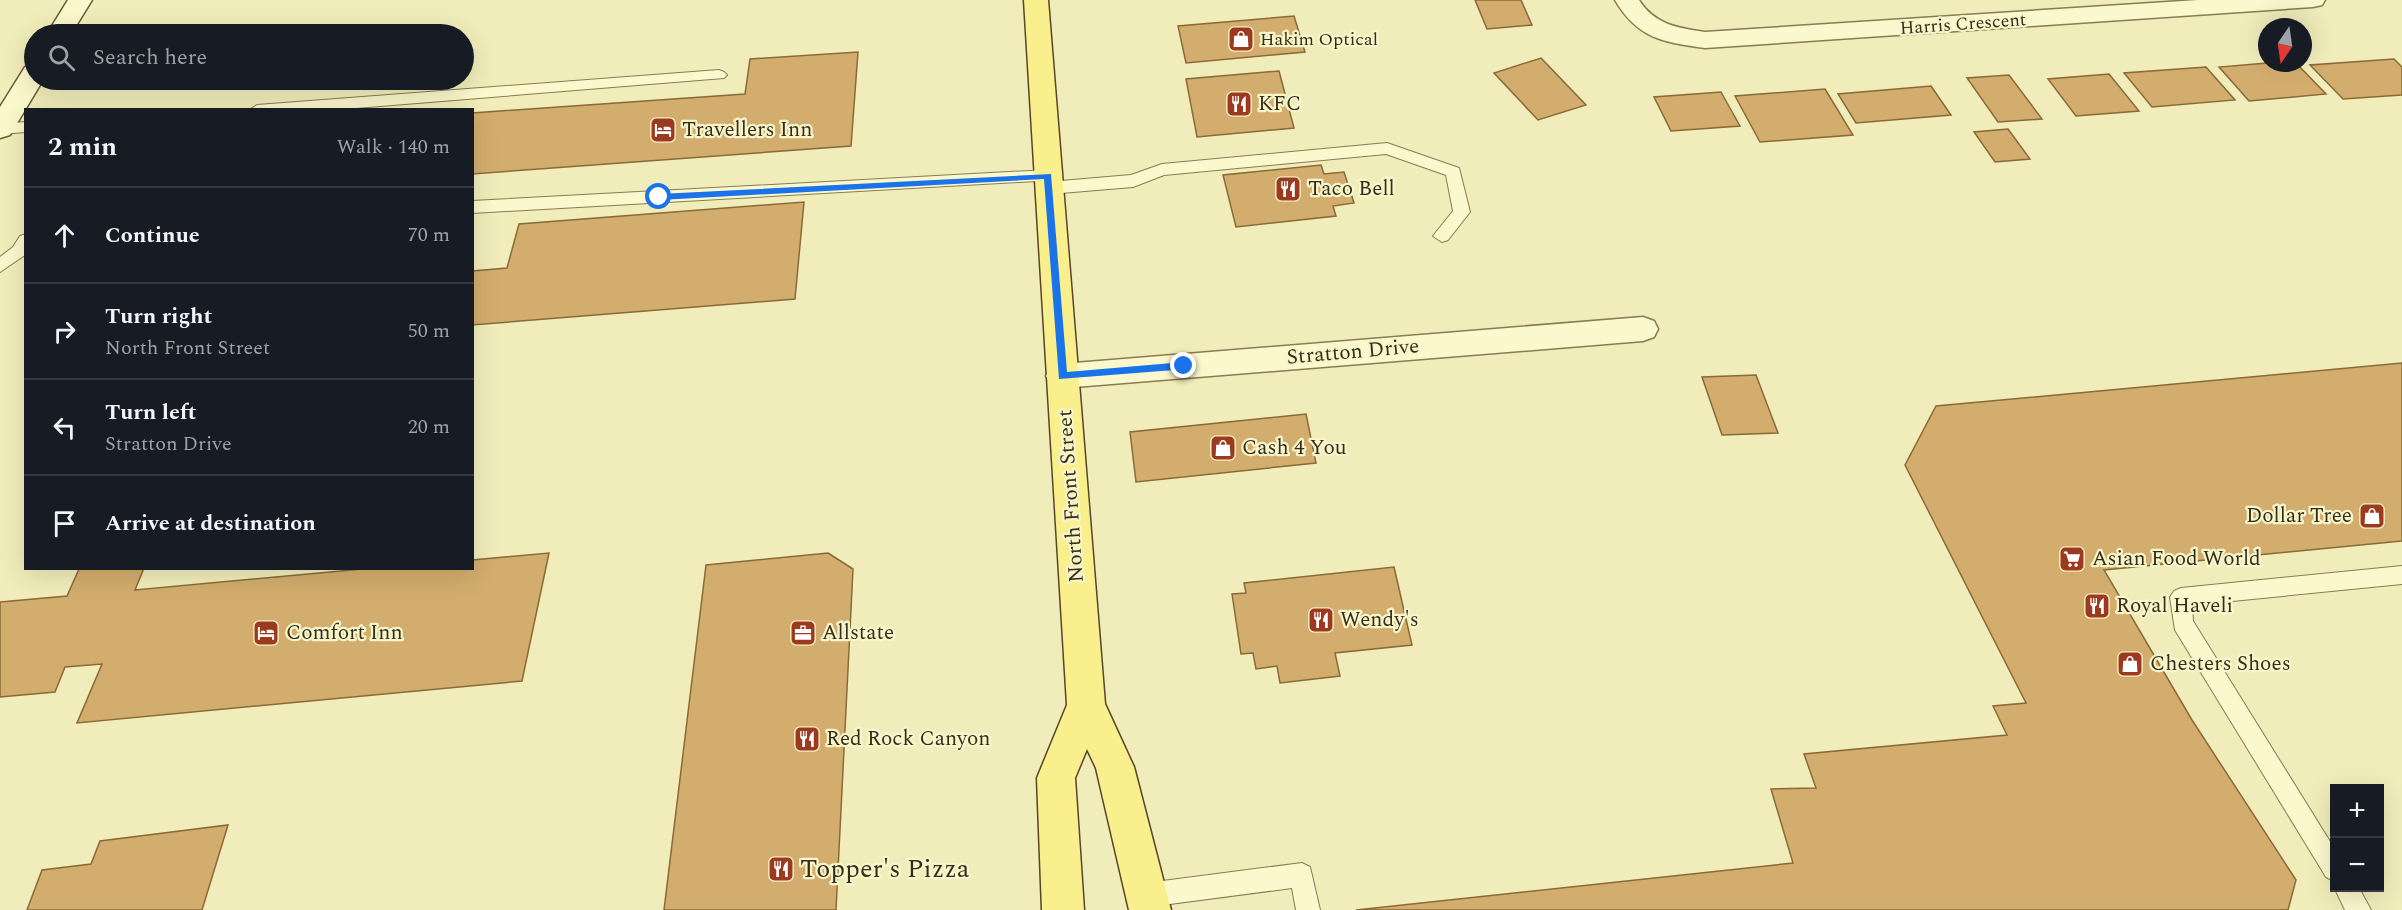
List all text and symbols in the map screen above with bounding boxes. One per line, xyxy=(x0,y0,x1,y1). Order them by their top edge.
street label: Harris Crescent xyxy=(1899,6,2027,42)
north arrow xyxy=(2258,18,2312,72)
search box xyxy=(24,24,474,90)
shop icon: Hakim Optical xyxy=(1226,24,1256,54)
place label: Hakim Optical xyxy=(1260,26,1378,53)
icon: search xyxy=(45,41,78,74)
text: Search here xyxy=(93,41,207,74)
place label: KFC xyxy=(1258,88,1301,120)
restaurant icon: KFC xyxy=(1224,89,1254,119)
place label: Travellers Inn xyxy=(682,114,812,146)
hotel icon: Travellers Inn xyxy=(648,115,678,145)
text: 2 min xyxy=(48,127,117,167)
text: Walk · 140 m xyxy=(337,132,450,162)
place label: Taco Bell xyxy=(1308,173,1395,205)
restaurant icon: Taco Bell xyxy=(1273,174,1303,204)
route start xyxy=(645,183,671,209)
icon: ahead xyxy=(48,219,81,252)
text: Continue xyxy=(105,219,200,252)
text: 70 m xyxy=(408,220,450,250)
text: Turn right xyxy=(105,300,212,333)
icon: right xyxy=(48,315,81,348)
text: 50 m xyxy=(408,316,450,346)
street label: Stratton Drive xyxy=(1285,330,1421,374)
text: North Front Street xyxy=(105,333,270,363)
route end xyxy=(1170,352,1196,378)
text: Turn left xyxy=(105,396,197,429)
street label: North Front Street xyxy=(1049,408,1093,584)
icon: left xyxy=(48,411,81,444)
text: 20 m xyxy=(408,412,450,442)
text: Stratton Drive xyxy=(105,429,232,459)
place label: Cash 4 You xyxy=(1242,432,1347,464)
shop icon: Cash 4 You xyxy=(1208,433,1238,463)
place label: Dollar Tree xyxy=(2246,500,2352,532)
shop icon: Dollar Tree xyxy=(2357,501,2387,531)
icon: arrive xyxy=(48,507,81,540)
text: Arrive at destination xyxy=(105,507,316,540)
place label: Asian Food World xyxy=(2092,543,2261,575)
supermarket icon: Asian Food World xyxy=(2057,544,2087,574)
place label: Royal Haveli xyxy=(2116,590,2233,622)
restaurant icon: Royal Haveli xyxy=(2082,591,2112,621)
place label: Wendy's xyxy=(1340,604,1419,636)
restaurant icon: Wendy's xyxy=(1306,605,1336,635)
place label: Comfort Inn xyxy=(286,617,403,649)
place label: Allstate xyxy=(822,617,894,649)
hotel icon: Comfort Inn xyxy=(251,618,281,648)
office icon: Allstate xyxy=(788,618,818,648)
place label: Chesters Shoes xyxy=(2150,648,2291,680)
shop icon: Chesters Shoes xyxy=(2115,649,2145,679)
place label: Red Rock Canyon xyxy=(826,723,991,755)
restaurant icon: Red Rock Canyon xyxy=(792,724,822,754)
map controls xyxy=(2330,784,2384,892)
button: + xyxy=(2330,784,2384,838)
button: − xyxy=(2330,838,2384,892)
place label: Topper's Pizza xyxy=(800,849,970,889)
restaurant icon: Topper's Pizza xyxy=(766,854,796,884)

